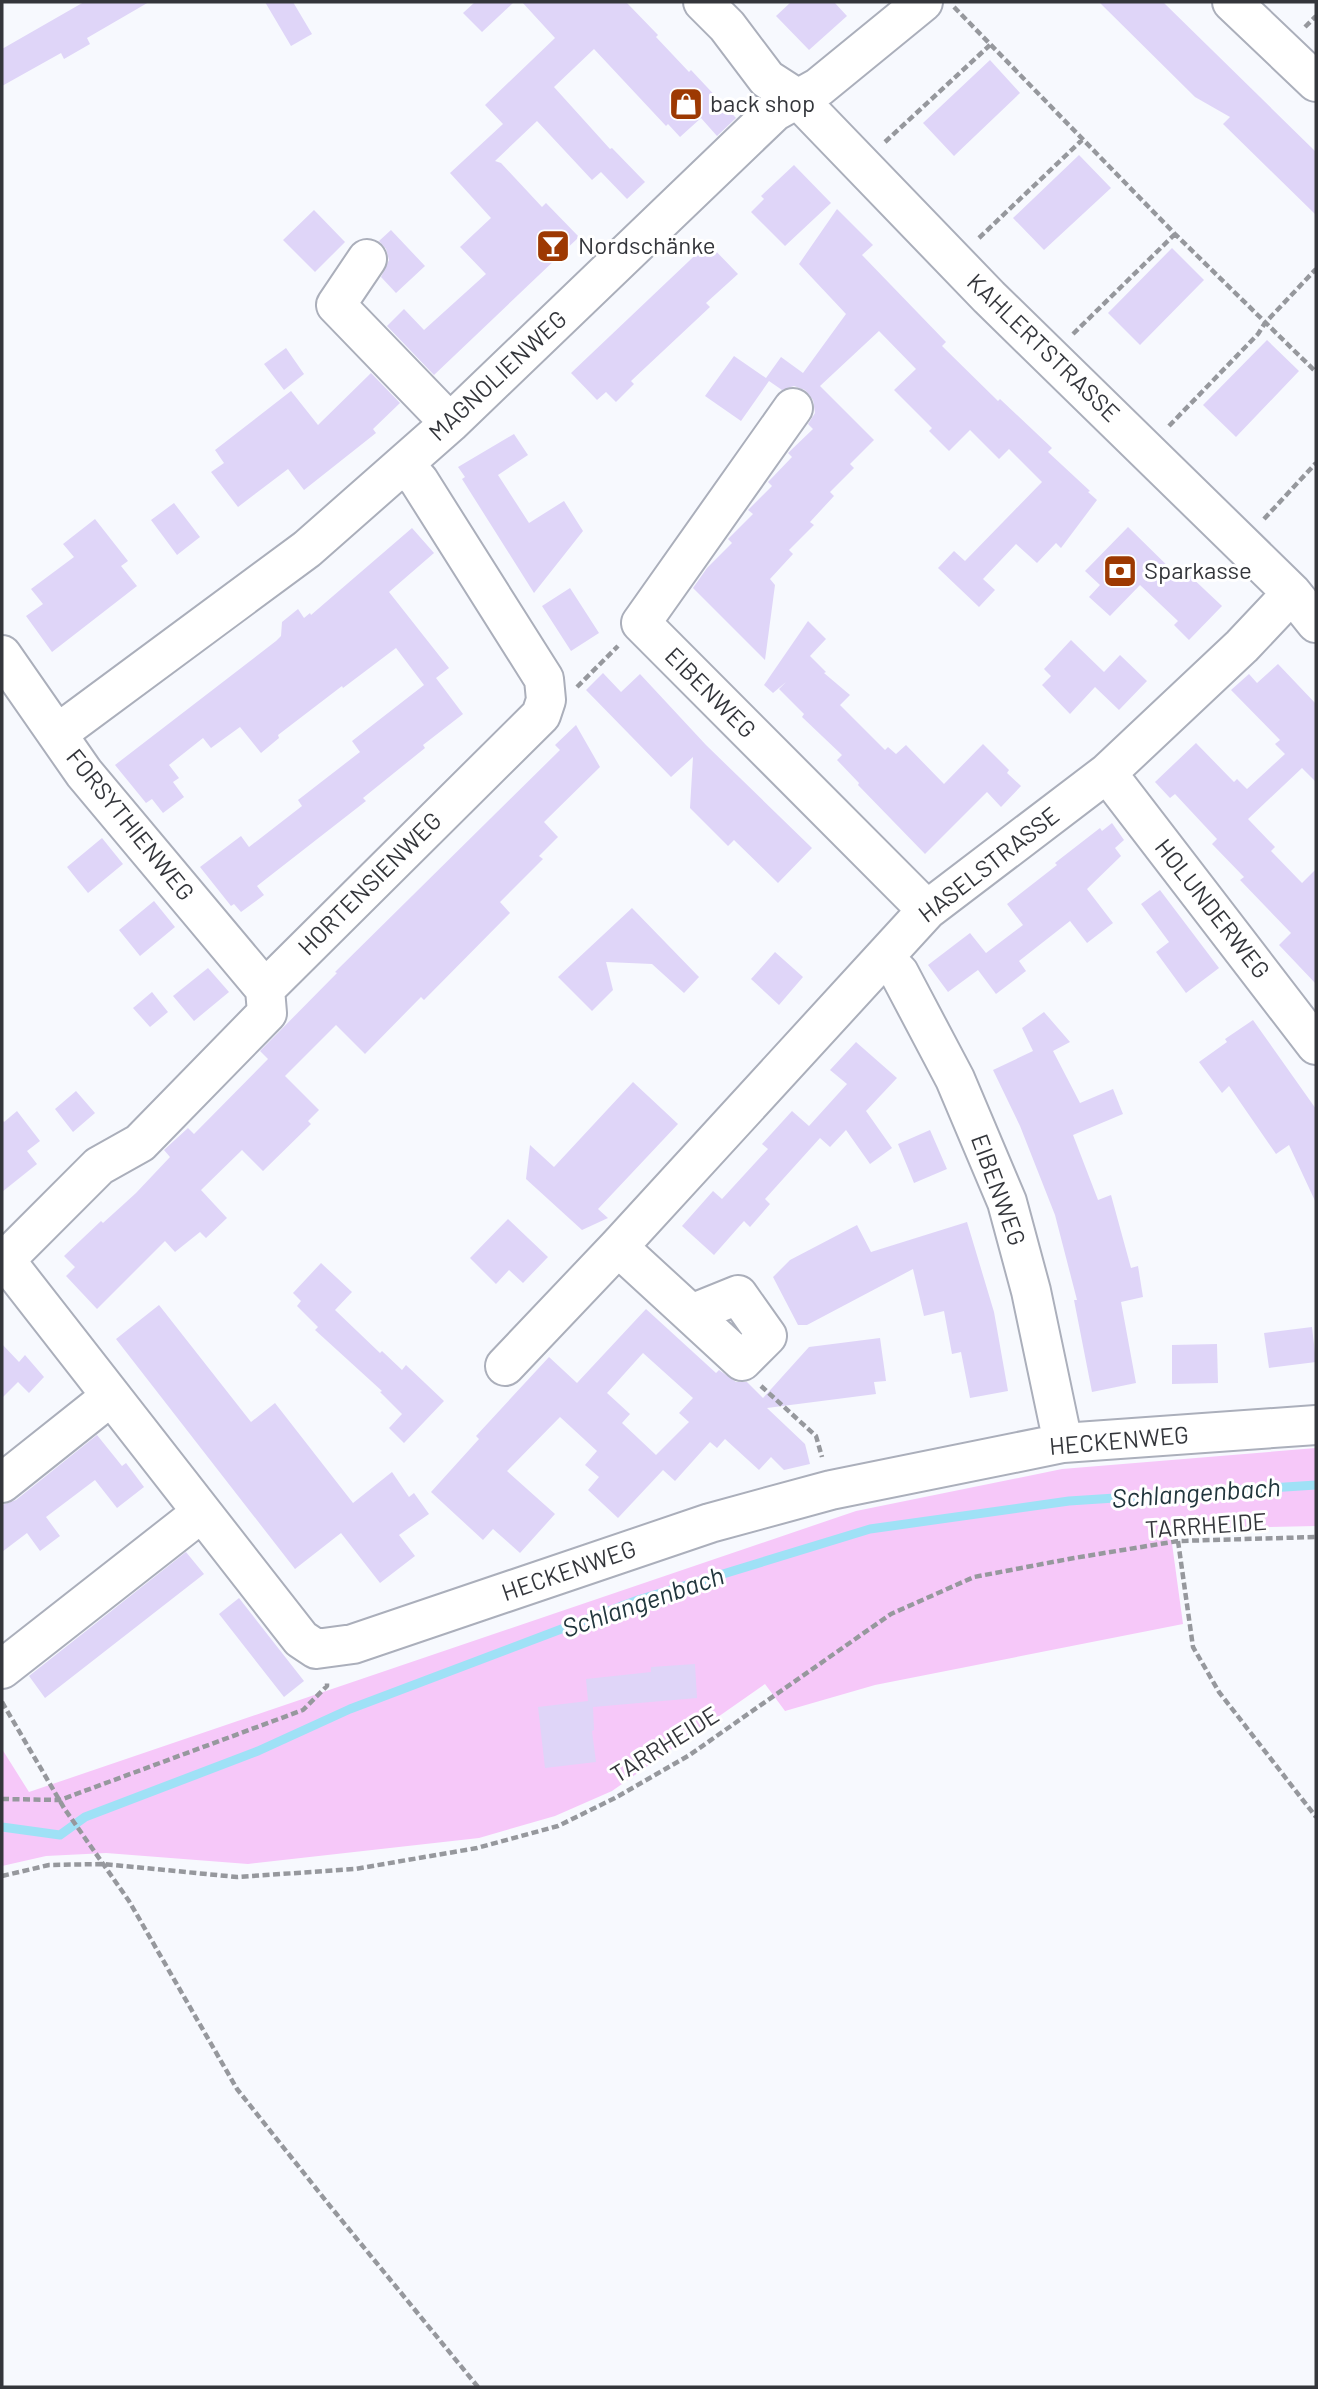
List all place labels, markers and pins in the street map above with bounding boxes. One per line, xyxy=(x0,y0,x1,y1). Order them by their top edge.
shop icon: back shop xyxy=(667,85,705,123)
place label: back shop xyxy=(710,88,815,117)
bar icon: Nordschänke xyxy=(534,227,572,265)
place label: Nordschänke xyxy=(578,230,716,259)
bank icon: Sparkasse xyxy=(1101,552,1139,590)
place label: Sparkasse xyxy=(1144,555,1252,584)

